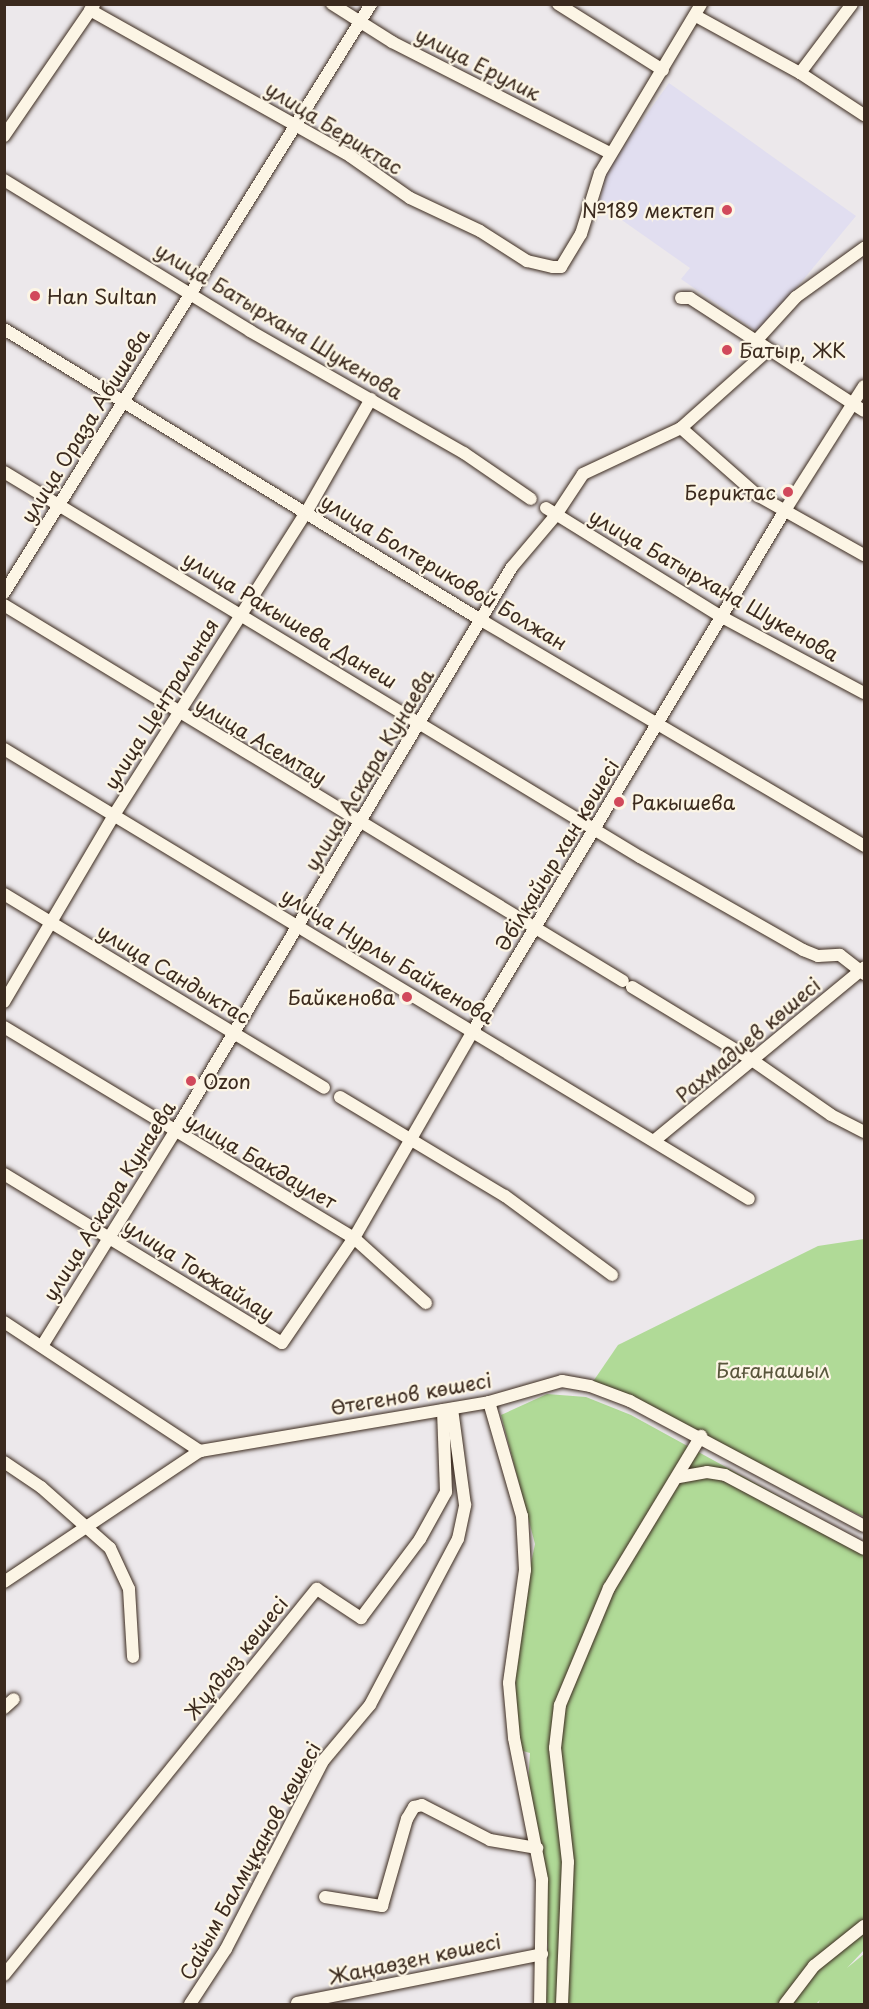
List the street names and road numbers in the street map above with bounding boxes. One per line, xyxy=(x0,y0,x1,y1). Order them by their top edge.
street label: улица Ерулик xyxy=(411,22,545,106)
street label: улица Бериктас xyxy=(261,76,407,180)
street label: улица Батырхана Шукенова xyxy=(150,237,408,405)
street label: улица Ораза Абишева xyxy=(15,324,155,528)
street label: улица Болтериковой Болжан xyxy=(316,489,572,655)
street label: улица Батырхана Шукенова xyxy=(584,503,844,667)
street label: улица Ракышева Данеш xyxy=(179,546,401,694)
street label: улица Центральная xyxy=(99,614,223,794)
street label: улица Аскара Кунаева xyxy=(299,664,439,876)
street label: улица Асемтау xyxy=(191,692,331,790)
street label: Әбілқайыр хан көшесі xyxy=(490,755,624,955)
street label: улица Нурлы Байкенова xyxy=(277,883,499,1029)
street label: улица Сандыктас xyxy=(93,919,255,1029)
street label: Рахмадиев көшесі xyxy=(671,972,825,1108)
street label: улица Аскара Кунаева xyxy=(37,1096,181,1306)
street label: улица Бакдаулет xyxy=(181,1108,341,1214)
street label: улица Токжайлау xyxy=(119,1214,279,1326)
street label: Өтегенов көшесі xyxy=(328,1368,494,1420)
street label: Жұлдыз көшесі xyxy=(179,1592,293,1724)
street label: Сайым Балмұқанов көшесі xyxy=(174,1737,326,1985)
street label: Жаңаөзен көшесі xyxy=(326,1929,504,1989)

